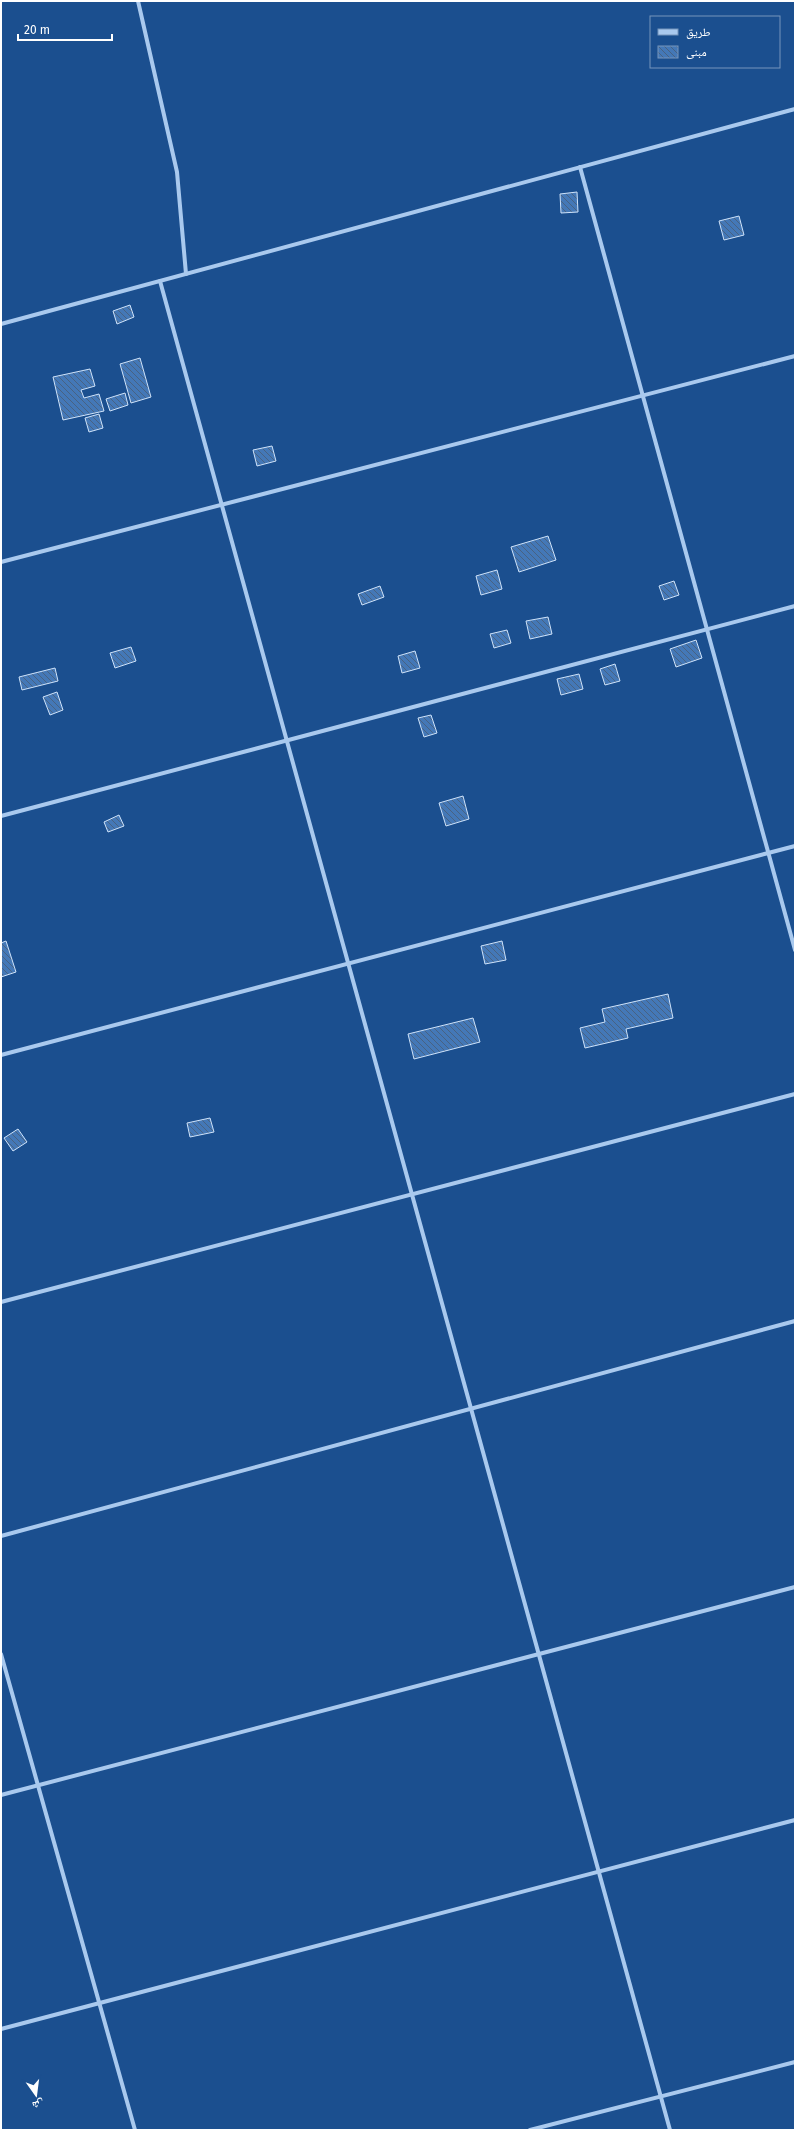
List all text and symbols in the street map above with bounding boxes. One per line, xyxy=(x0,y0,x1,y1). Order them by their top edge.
scale bar xyxy=(18,16,112,42)
legend xyxy=(650,16,780,68)
text: 20 m xyxy=(24,23,50,37)
text: طريق xyxy=(686,25,711,39)
text: مبنى xyxy=(686,45,707,59)
north arrow xyxy=(16,2075,56,2115)
text: ش xyxy=(31,2096,46,2112)

